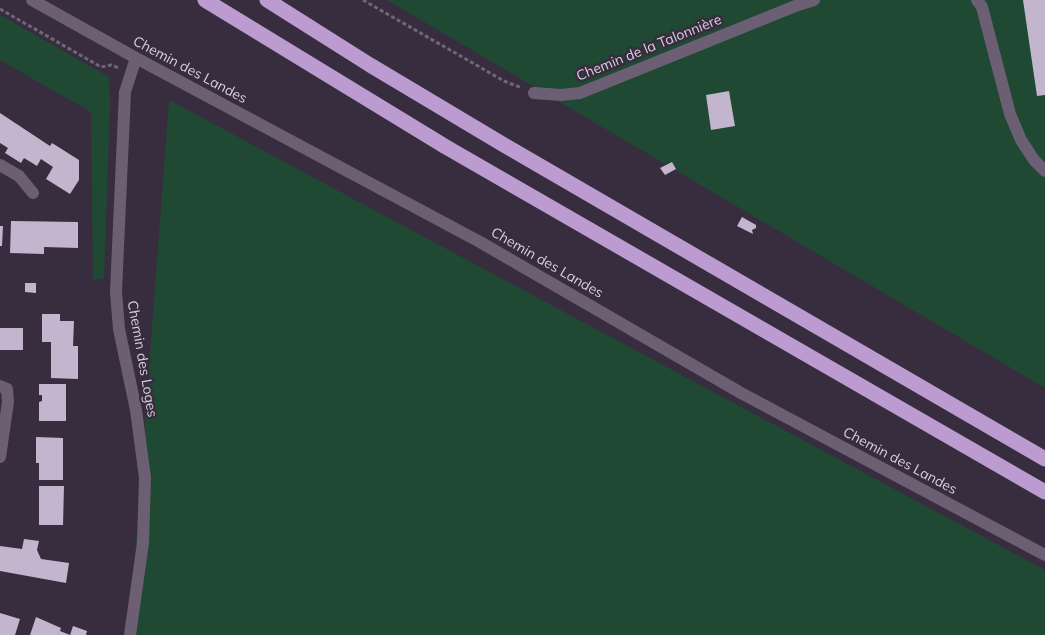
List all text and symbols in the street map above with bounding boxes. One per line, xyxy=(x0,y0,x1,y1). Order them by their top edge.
street label: Chemin de la Talonnière xyxy=(574,11,724,85)
street label: Chemin des Landes xyxy=(130,33,250,107)
street label: Chemin des Landes xyxy=(488,224,606,302)
street label: Chemin des Loges xyxy=(123,299,161,419)
street label: Chemin des Landes xyxy=(840,424,960,498)

